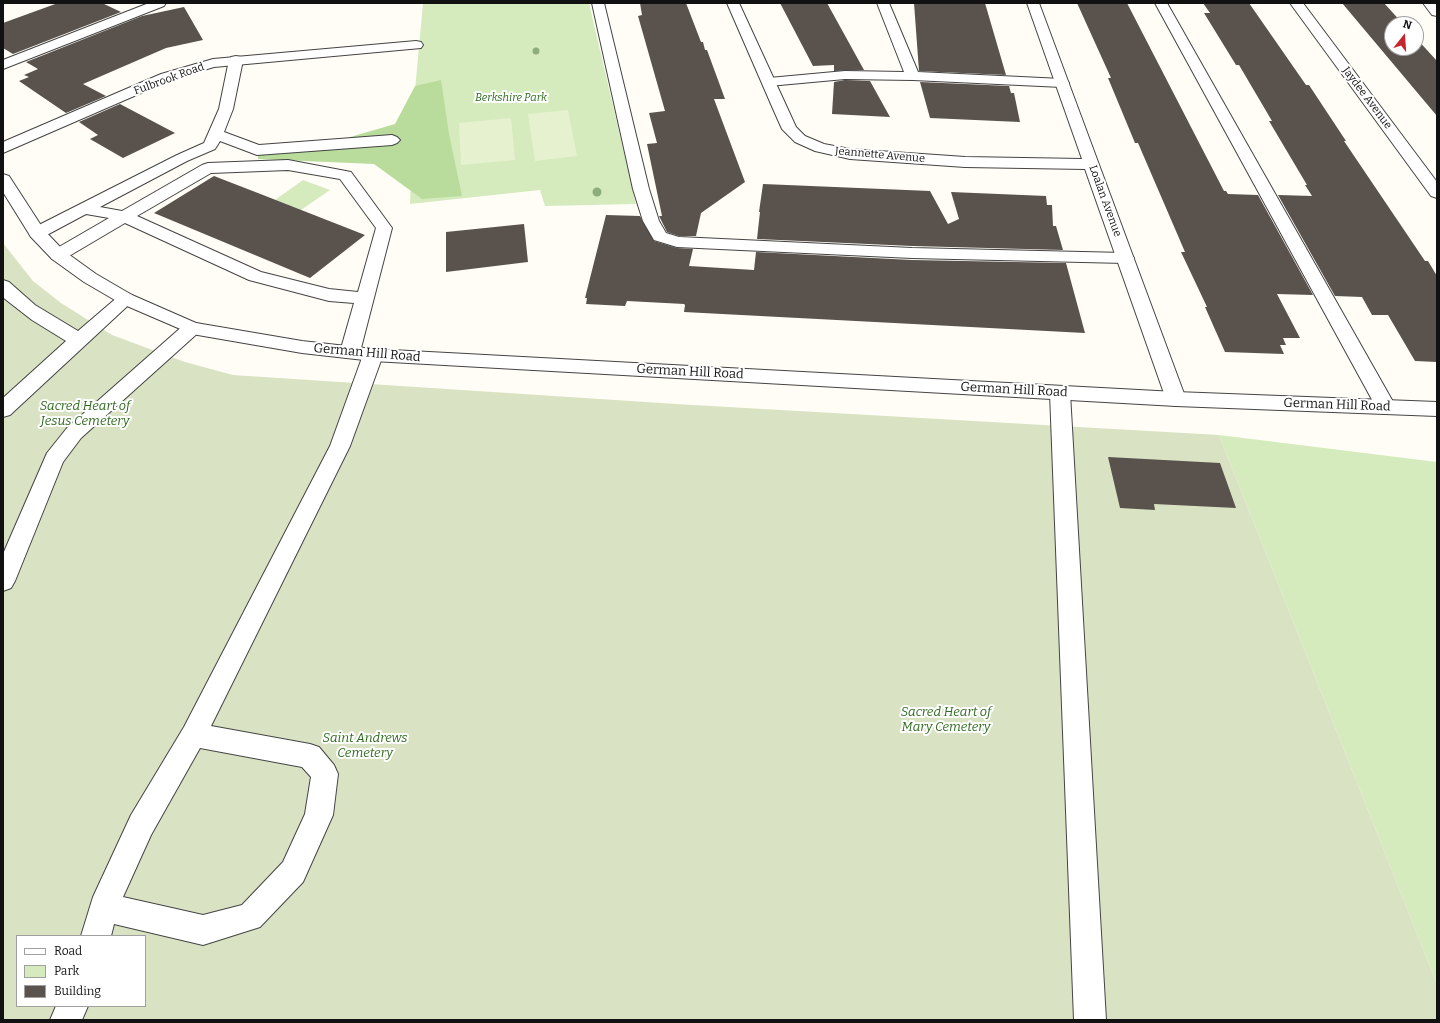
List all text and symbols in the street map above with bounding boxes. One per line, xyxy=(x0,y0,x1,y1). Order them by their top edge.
north arrow xyxy=(1384,16,1424,56)
text: N xyxy=(1401,18,1413,32)
street label: Fulbrook Road xyxy=(132,60,206,98)
street label: Jaydee Avenue xyxy=(1339,64,1395,132)
park label: Berkshire Park xyxy=(475,91,547,105)
street label: Jeannette Avenue xyxy=(835,144,925,166)
street label: Loalan Avenue xyxy=(1086,163,1124,239)
street label: German Hill Road xyxy=(313,341,421,365)
street label: German Hill Road xyxy=(636,361,744,383)
street label: German Hill Road xyxy=(960,379,1068,401)
street label: German Hill Road xyxy=(1283,395,1391,415)
park label: Sacred Heart of Jesus Cemetery xyxy=(40,398,130,429)
park label: Sacred Heart of Mary Cemetery xyxy=(901,704,991,735)
park label: Saint Andrews Cemetery xyxy=(323,730,407,761)
legend xyxy=(16,935,146,1007)
text: Road xyxy=(54,944,82,958)
text: Park xyxy=(54,964,79,978)
text: Building xyxy=(54,984,101,998)

